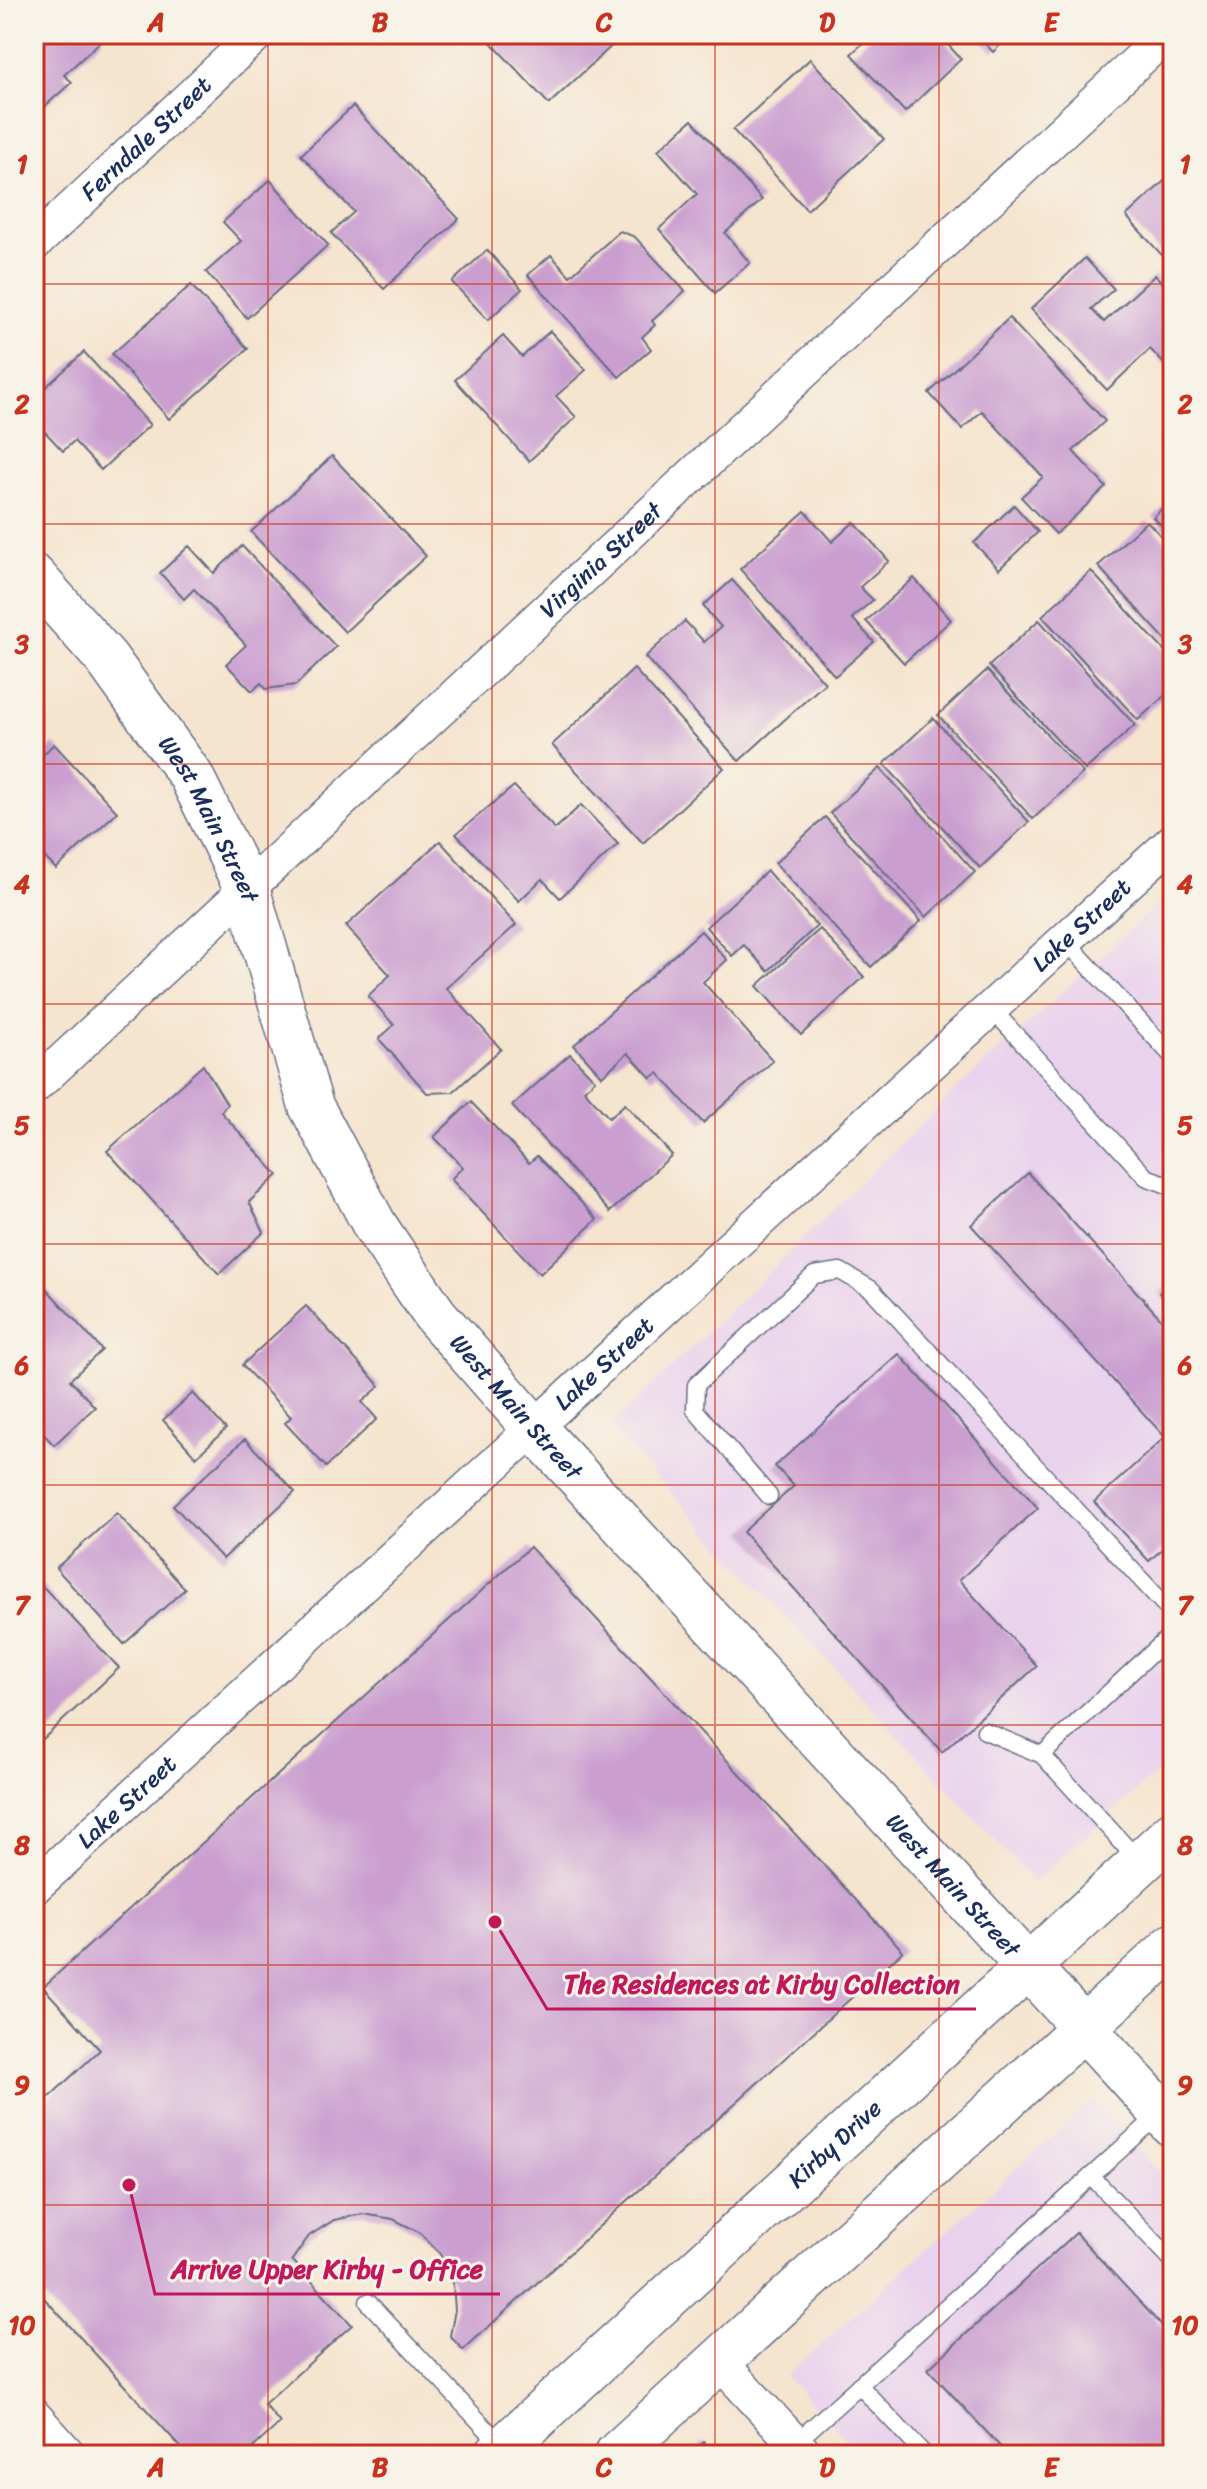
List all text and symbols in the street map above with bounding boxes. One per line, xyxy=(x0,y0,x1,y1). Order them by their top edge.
text: A xyxy=(146,0,165,45)
text: B xyxy=(372,0,389,45)
text: C xyxy=(595,0,613,45)
text: D xyxy=(819,0,835,45)
text: E xyxy=(1044,0,1061,45)
street label: Ferndale Street xyxy=(70,65,222,211)
text: 1 xyxy=(16,141,28,187)
text: 1 xyxy=(1179,141,1191,187)
text: 2 xyxy=(13,381,30,427)
text: 2 xyxy=(1176,381,1193,427)
street label: Virginia Street xyxy=(529,491,674,629)
text: 3 xyxy=(14,621,30,667)
text: 3 xyxy=(1177,621,1193,667)
street label: West Main Street xyxy=(147,726,271,908)
text: 4 xyxy=(14,861,30,907)
text: 4 xyxy=(1177,861,1193,907)
street label: Lake Street xyxy=(1021,868,1141,983)
text: 5 xyxy=(14,1102,30,1148)
text: 5 xyxy=(1177,1102,1193,1148)
street label: Lake Street xyxy=(544,1306,664,1421)
street label: West Main Street xyxy=(439,1324,594,1491)
text: 6 xyxy=(14,1342,30,1388)
text: 6 xyxy=(1177,1342,1193,1388)
text: 7 xyxy=(15,1582,32,1628)
text: 7 xyxy=(1178,1582,1195,1628)
street label: Lake Street xyxy=(67,1744,187,1859)
street label: West Main Street xyxy=(875,1803,1032,1968)
text: 8 xyxy=(13,1822,30,1868)
text: 8 xyxy=(1176,1822,1193,1868)
callout: The Residences at Kirby Collection xyxy=(547,1959,976,2009)
text: The Residences at Kirby Collection xyxy=(564,1961,961,2007)
text: 9 xyxy=(14,2062,30,2108)
text: 9 xyxy=(1177,2062,1193,2108)
street label: Kirby Drive xyxy=(778,2089,892,2199)
callout: Arrive Upper Kirby - Office xyxy=(155,2244,500,2294)
text: Arrive Upper Kirby - Office xyxy=(170,2246,484,2292)
text: 10 xyxy=(8,2302,36,2348)
text: 10 xyxy=(1171,2302,1199,2348)
text: A xyxy=(146,2444,165,2489)
text: B xyxy=(372,2444,389,2489)
text: C xyxy=(595,2444,613,2489)
text: D xyxy=(819,2444,835,2489)
text: E xyxy=(1044,2444,1061,2489)

